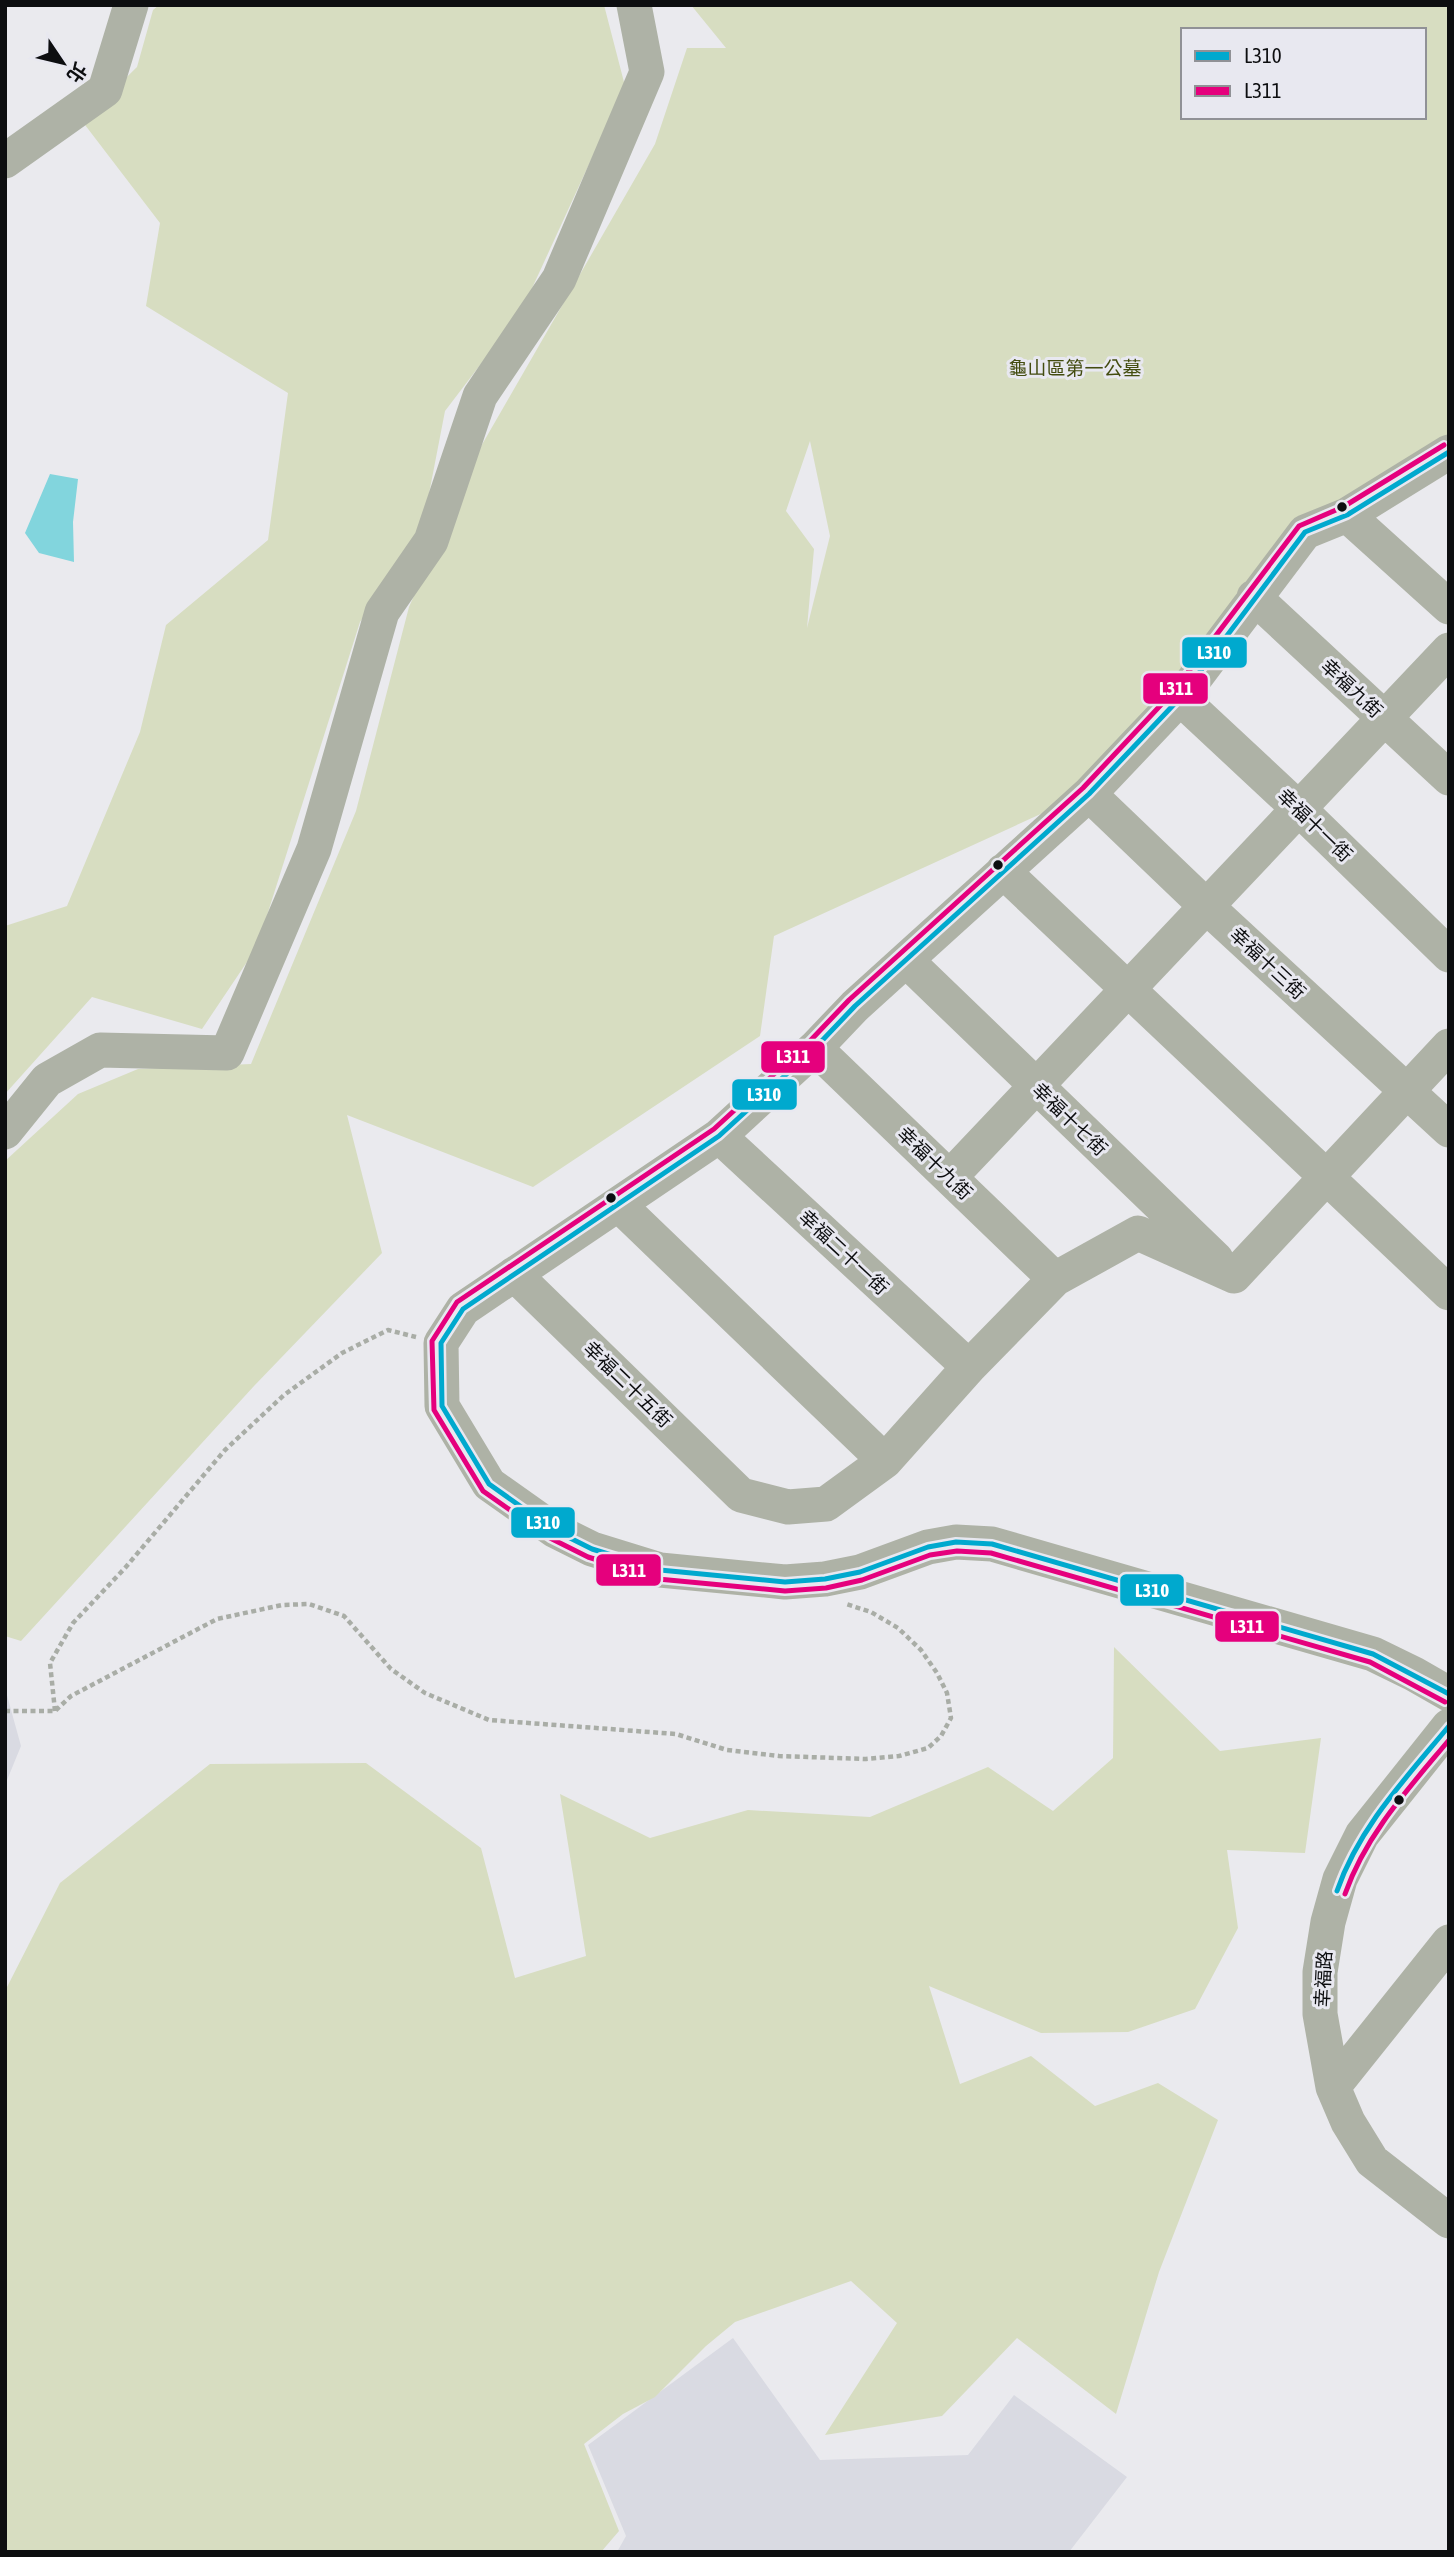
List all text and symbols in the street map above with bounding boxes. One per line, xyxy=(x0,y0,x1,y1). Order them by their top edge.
north arrow xyxy=(28,28,98,98)
legend xyxy=(1181,28,1426,119)
text: L310 xyxy=(1244,43,1282,67)
text: 北 xyxy=(62,59,91,87)
text: L311 xyxy=(1244,78,1282,102)
park label: 龜山區第一公墓 xyxy=(1008,357,1142,379)
unlabelled marker xyxy=(1335,500,1349,514)
line badge: L310 xyxy=(1181,636,1248,669)
text: L310 xyxy=(1197,641,1231,663)
street label: 幸福九街 xyxy=(1317,654,1387,722)
line badge: L311 xyxy=(1142,672,1209,705)
text: L311 xyxy=(1159,677,1193,699)
street label: 幸福十一街 xyxy=(1273,784,1357,866)
unlabelled marker xyxy=(991,858,1005,872)
street label: 幸福十三街 xyxy=(1226,923,1310,1003)
line badge: L311 xyxy=(760,1040,826,1074)
text: L311 xyxy=(776,1045,810,1067)
line badge: L310 xyxy=(731,1078,798,1111)
street label: 幸福十七街 xyxy=(1028,1078,1112,1160)
text: L310 xyxy=(747,1083,781,1105)
street label: 幸福十九街 xyxy=(893,1122,977,1204)
unlabelled marker xyxy=(604,1191,618,1205)
street label: 幸福二十一街 xyxy=(795,1205,893,1299)
street label: 幸福二十五街 xyxy=(579,1336,677,1432)
line badge: L310 xyxy=(510,1506,576,1539)
text: L310 xyxy=(526,1511,560,1533)
line badge: L311 xyxy=(595,1553,662,1587)
text: L311 xyxy=(612,1559,646,1581)
line badge: L310 xyxy=(1119,1573,1185,1607)
text: L310 xyxy=(1135,1579,1169,1601)
line badge: L311 xyxy=(1214,1610,1280,1643)
text: L311 xyxy=(1230,1615,1264,1637)
unlabelled marker xyxy=(1392,1793,1406,1807)
street label: 幸福路 xyxy=(1311,1950,1335,2008)

